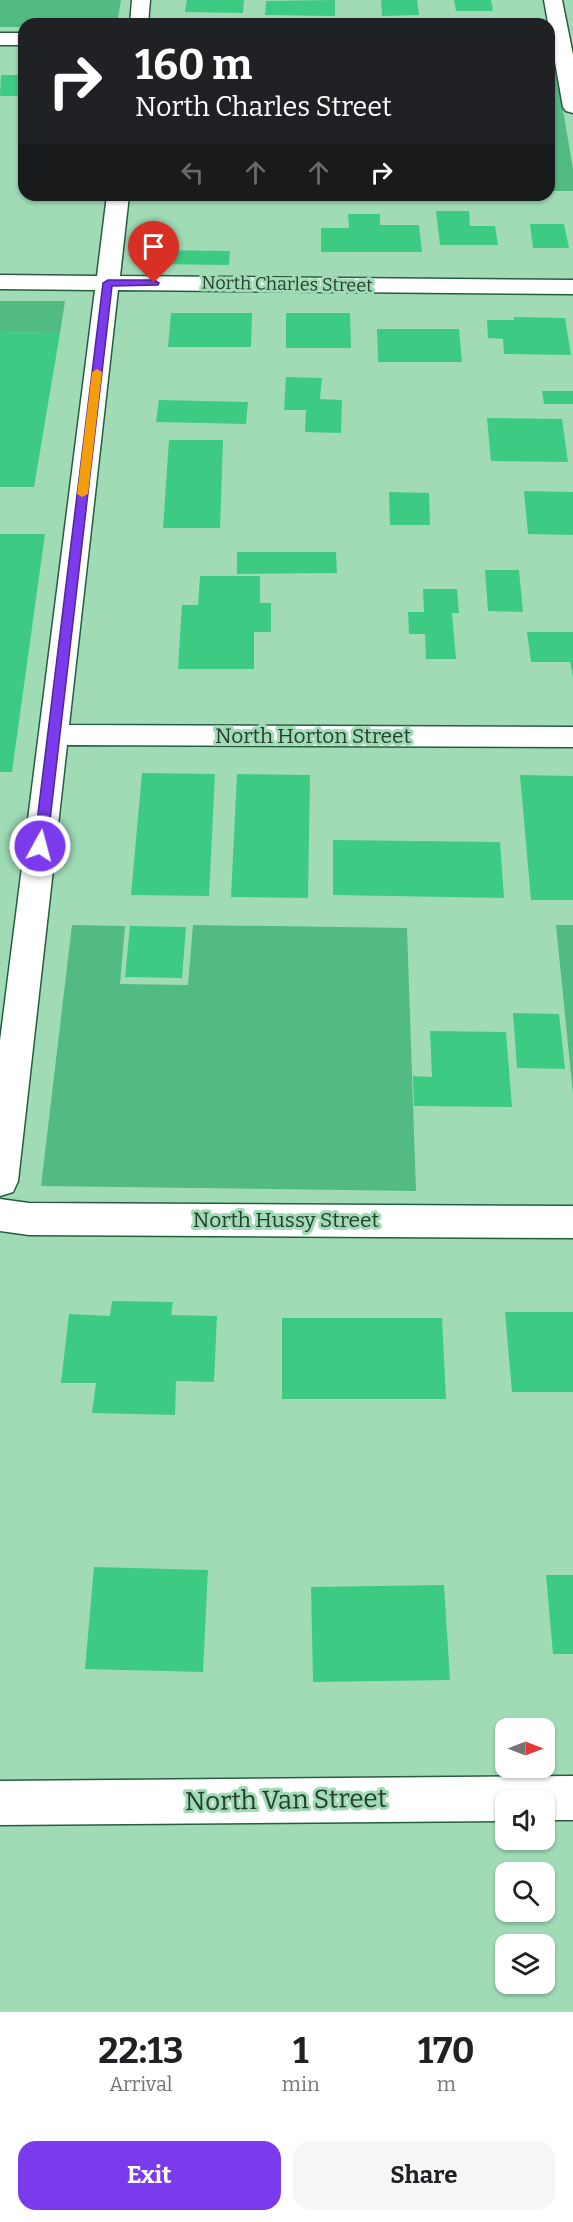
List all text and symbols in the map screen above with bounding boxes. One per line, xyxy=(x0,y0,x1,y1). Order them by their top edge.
text: 160 m xyxy=(135,40,252,90)
icon: right xyxy=(36,42,114,120)
text: North Charles Street xyxy=(135,91,392,123)
icon: left xyxy=(176,156,209,189)
icon: ahead xyxy=(239,156,272,189)
icon: ahead xyxy=(302,156,335,189)
icon: right xyxy=(365,156,398,189)
pin xyxy=(128,221,179,283)
icon: arrive xyxy=(137,230,170,263)
street label: North Charles Street xyxy=(201,272,373,297)
street label: North Horton Street xyxy=(215,723,411,749)
position arrow xyxy=(8,814,72,878)
street label: North Hussy Street xyxy=(193,1207,380,1233)
north arrow xyxy=(495,1718,555,1778)
map controls xyxy=(495,1718,555,1994)
street label: North Van Street xyxy=(185,1783,388,1817)
button: sound xyxy=(495,1790,555,1850)
button: search xyxy=(495,1862,555,1922)
button: layers xyxy=(495,1934,555,1994)
text: 22:13 xyxy=(98,2029,184,2073)
text: 1 xyxy=(293,2029,308,2073)
text: 170 xyxy=(418,2029,475,2073)
text: Arrival xyxy=(109,2072,173,2096)
text: min xyxy=(282,2072,320,2096)
text: m xyxy=(437,2072,456,2096)
button: Exit xyxy=(18,2141,281,2210)
button: Share xyxy=(293,2141,555,2210)

